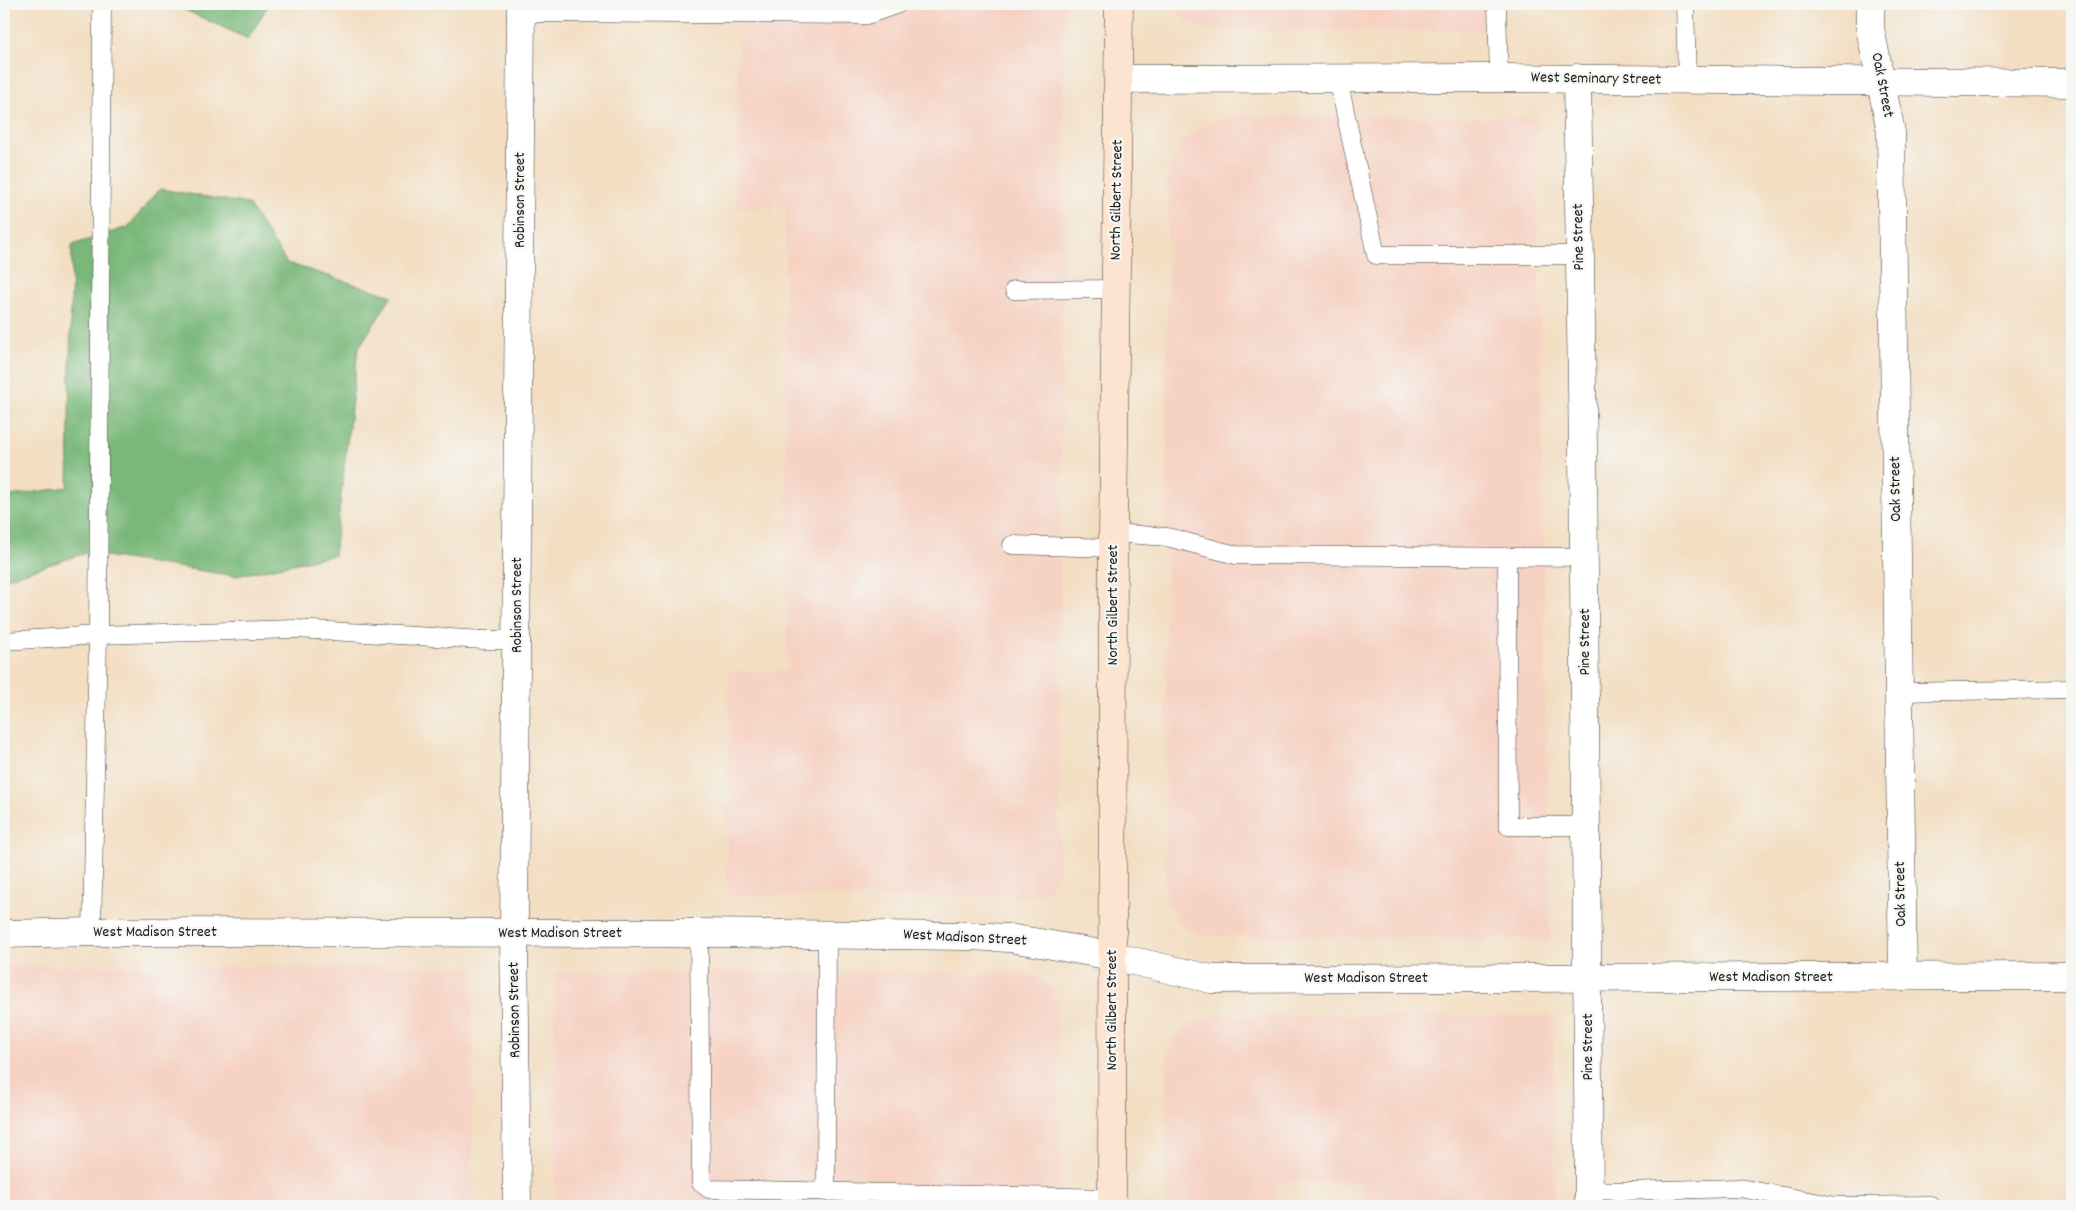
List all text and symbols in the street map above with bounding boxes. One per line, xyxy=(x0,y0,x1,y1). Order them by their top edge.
street label: Oak Street xyxy=(1864,51,1900,120)
street label: West Seminary Street xyxy=(1531,66,1661,92)
street label: North Gilbert Street xyxy=(1104,139,1130,261)
street label: Robinson Street xyxy=(509,152,532,248)
street label: Pine Street xyxy=(1567,203,1591,271)
street label: Oak Street xyxy=(1884,456,1908,522)
street label: North Gilbert Street xyxy=(1102,544,1125,666)
street label: Robinson Street xyxy=(506,557,529,653)
street label: Pine Street xyxy=(1574,608,1597,676)
street label: Oak Street xyxy=(1889,861,1913,927)
street label: West Madison Street xyxy=(93,921,217,944)
street label: West Madison Street xyxy=(498,922,622,945)
street label: West Madison Street xyxy=(903,923,1027,953)
street label: North Gilbert Street xyxy=(1101,949,1124,1071)
street label: Robinson Street xyxy=(503,962,527,1058)
street label: West Madison Street xyxy=(1709,966,1833,989)
street label: West Madison Street xyxy=(1304,967,1428,990)
street label: Pine Street xyxy=(1577,1013,1600,1081)

